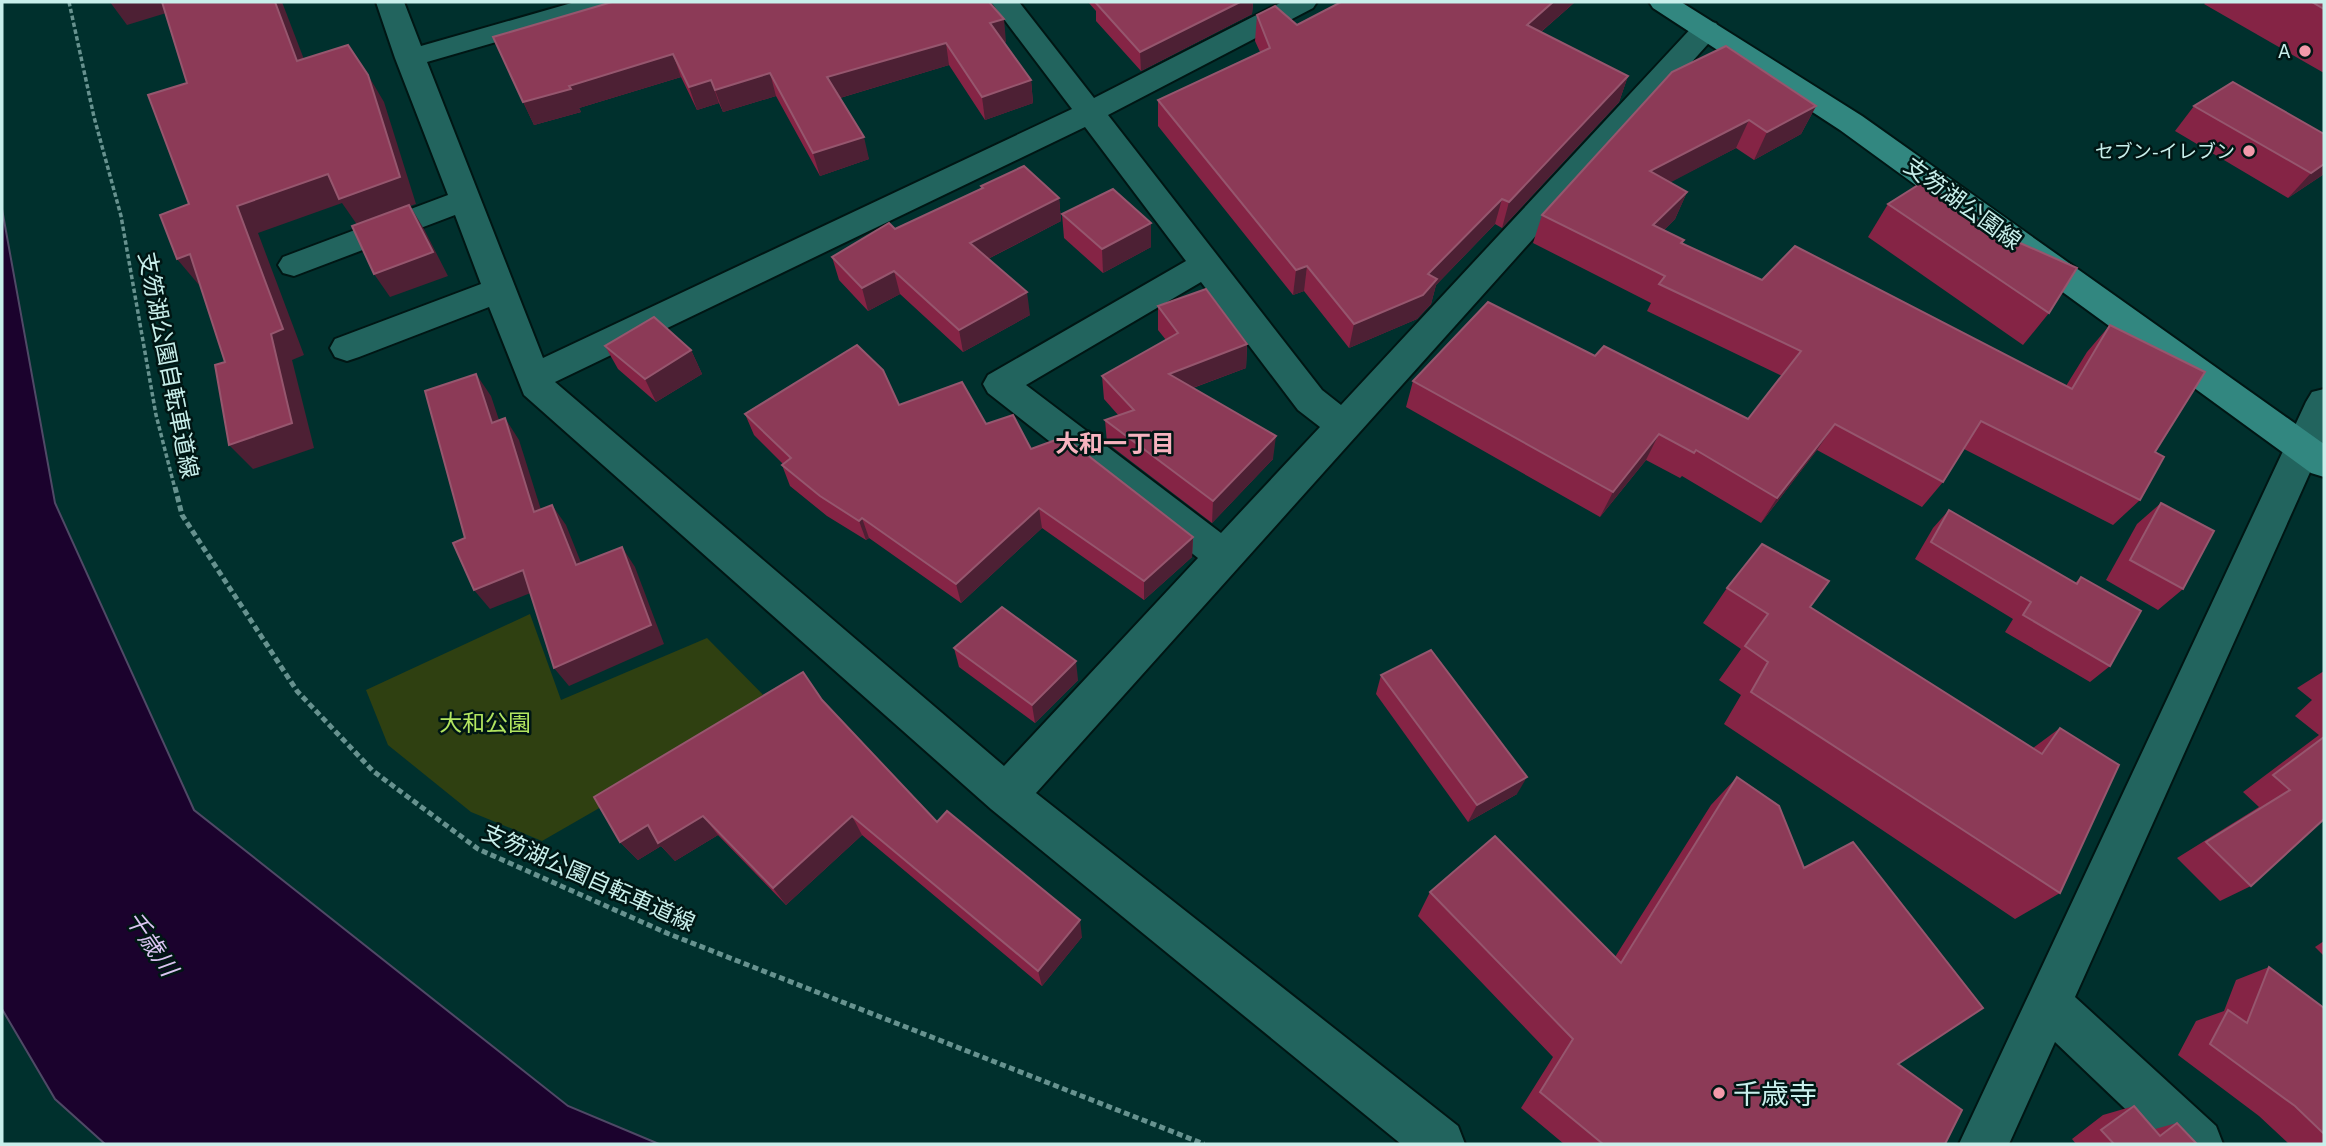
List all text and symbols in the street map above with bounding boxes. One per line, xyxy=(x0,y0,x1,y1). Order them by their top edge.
place label: A xyxy=(2278,40,2291,62)
marker: A xyxy=(2297,43,2313,59)
place label: セブン-イレブン xyxy=(2095,140,2235,162)
marker: セブン-イレブン xyxy=(2241,143,2257,159)
street label: 支笏湖公園線 xyxy=(1899,152,2027,254)
street label: 支笏湖公園自転車道線 xyxy=(134,250,204,480)
district label: 大和一丁目 xyxy=(1055,429,1175,457)
park label: 大和公園 xyxy=(439,709,531,736)
street label: 支笏湖公園自転車道線 xyxy=(478,818,700,936)
water label: 千歳川 xyxy=(120,905,185,983)
place label: 千歳寺 xyxy=(1733,1077,1817,1110)
marker: 千歳寺 xyxy=(1711,1085,1727,1101)

